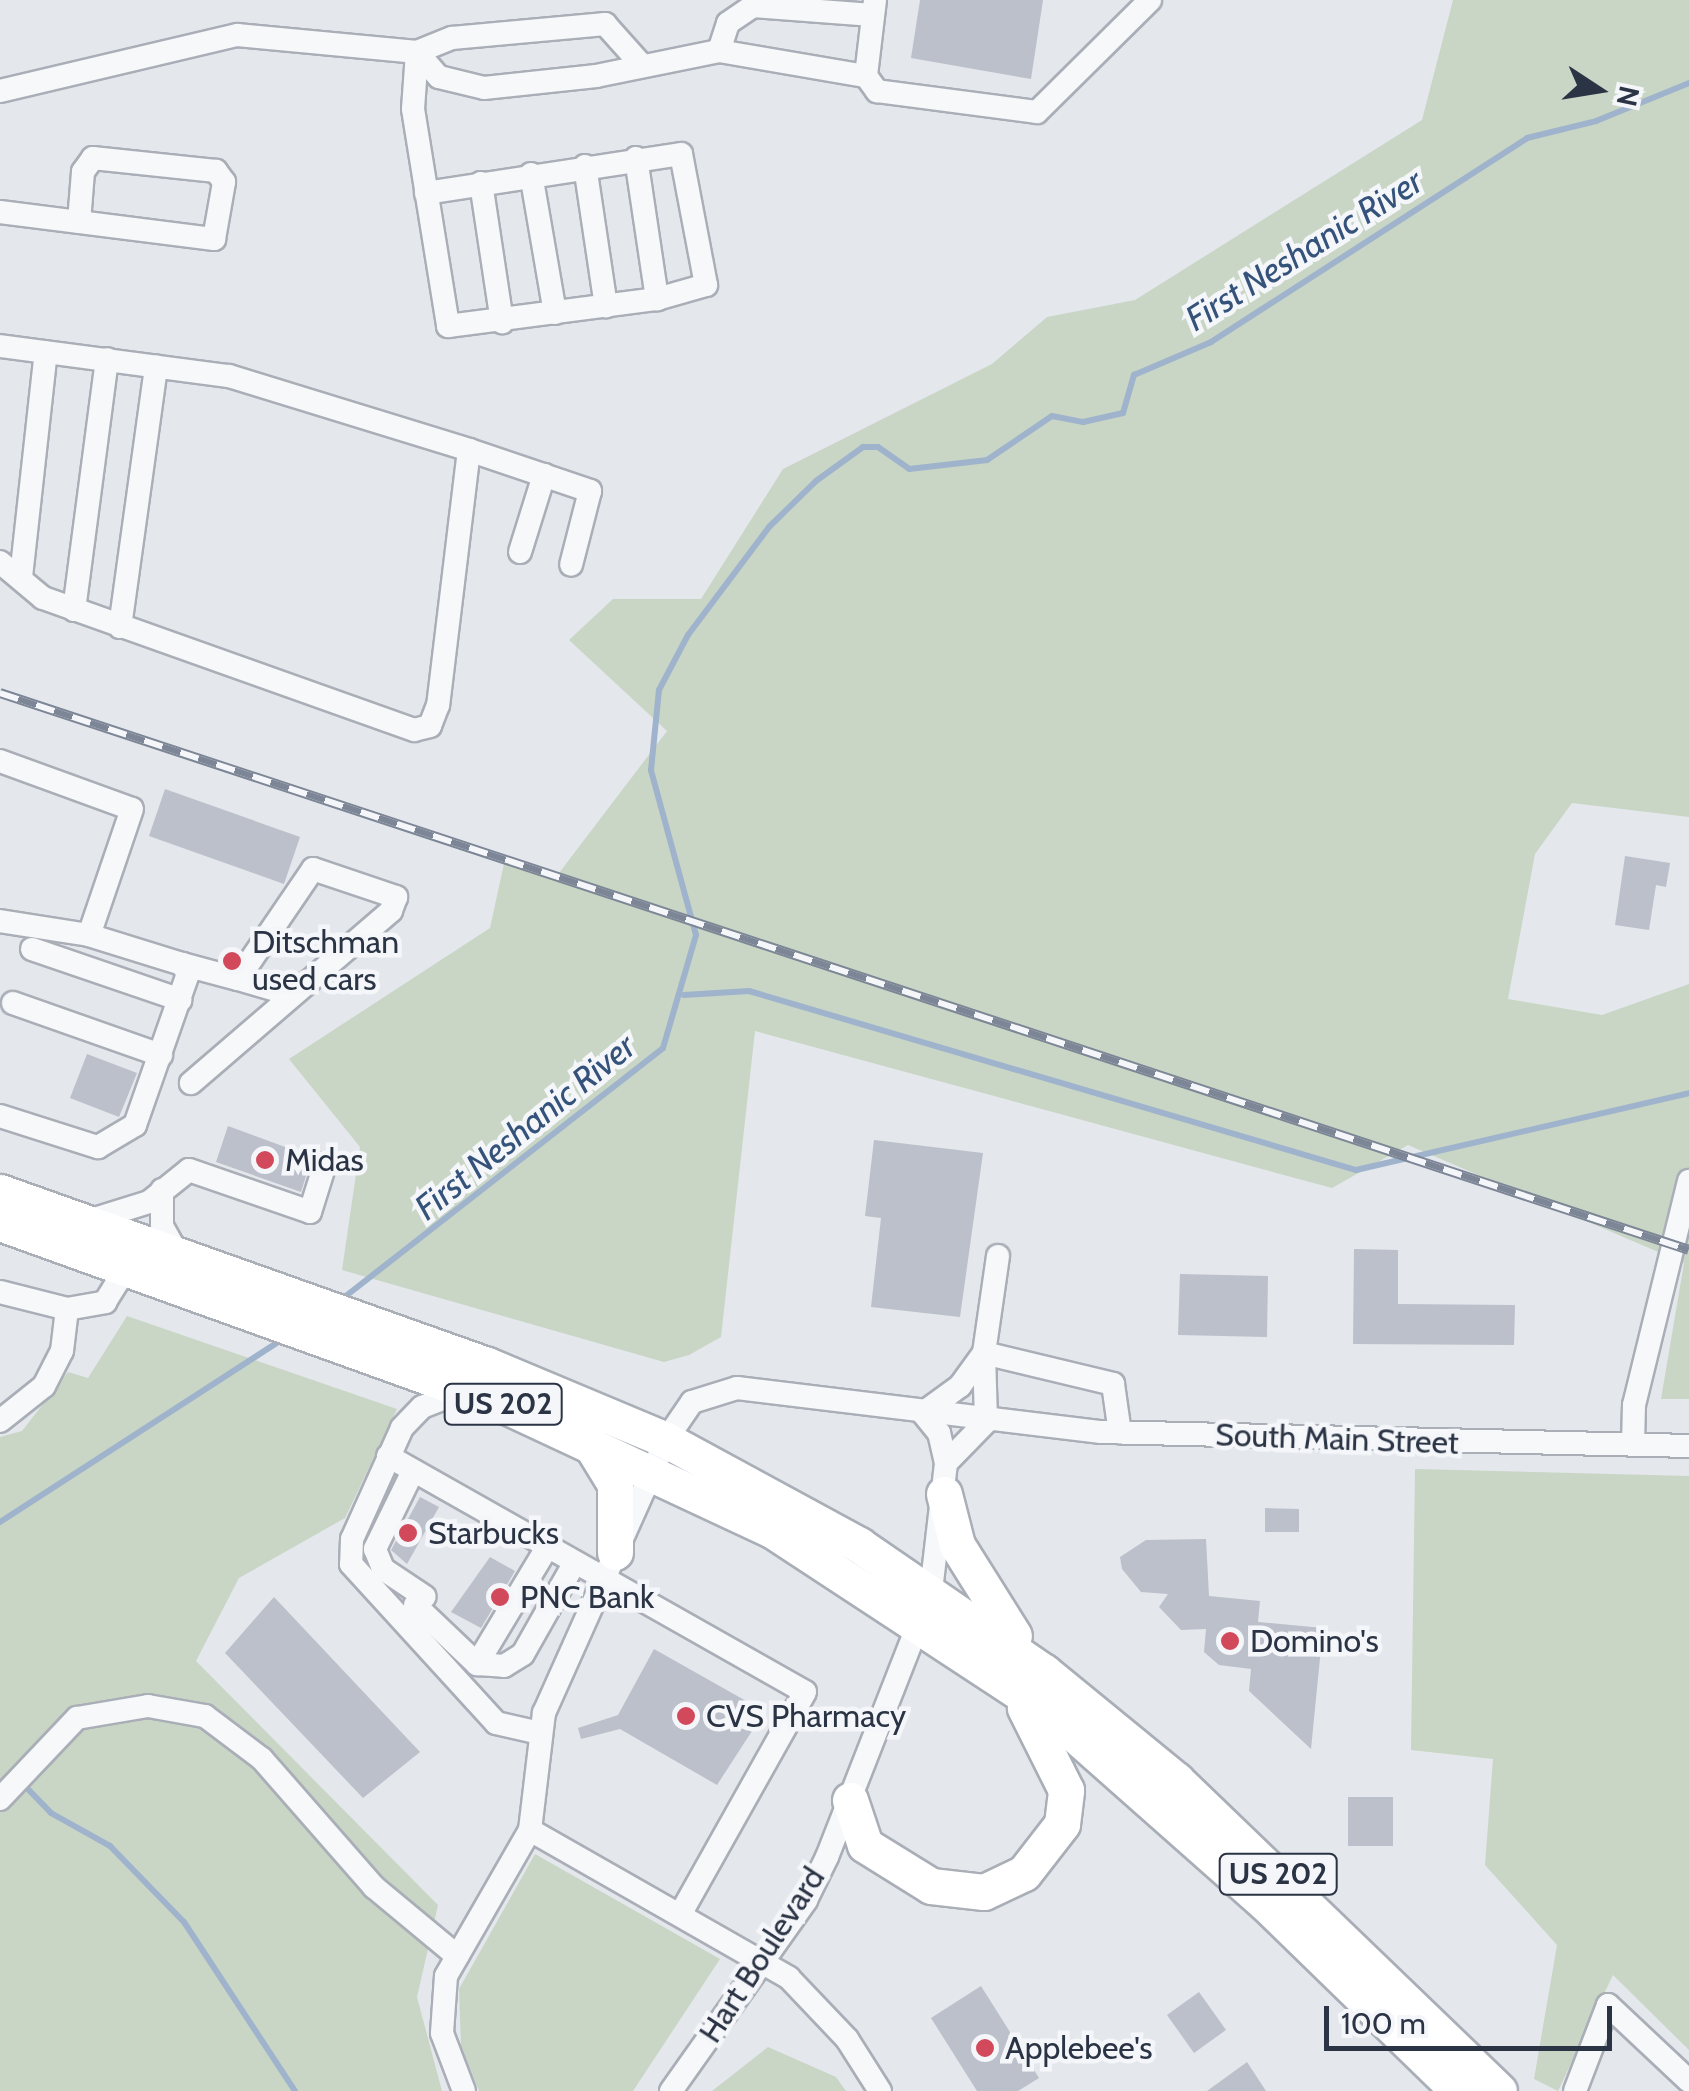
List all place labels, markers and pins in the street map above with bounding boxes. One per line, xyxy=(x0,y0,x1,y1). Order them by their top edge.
place label: Ditschman used cars xyxy=(252,924,399,999)
marker: Ditschman used cars xyxy=(221,950,243,972)
place label: Midas xyxy=(285,1141,364,1179)
marker: Midas xyxy=(254,1149,276,1171)
place label: Starbucks xyxy=(428,1514,559,1552)
marker: Starbucks xyxy=(397,1522,419,1544)
place label: PNC Bank xyxy=(520,1578,654,1616)
marker: PNC Bank xyxy=(489,1586,511,1608)
place label: Domino's xyxy=(1250,1622,1379,1660)
marker: Domino's xyxy=(1219,1630,1241,1652)
place label: CVS Pharmacy xyxy=(706,1697,906,1735)
marker: CVS Pharmacy xyxy=(675,1705,697,1727)
place label: Applebee's xyxy=(1005,2029,1153,2067)
marker: Applebee's xyxy=(974,2037,996,2059)

